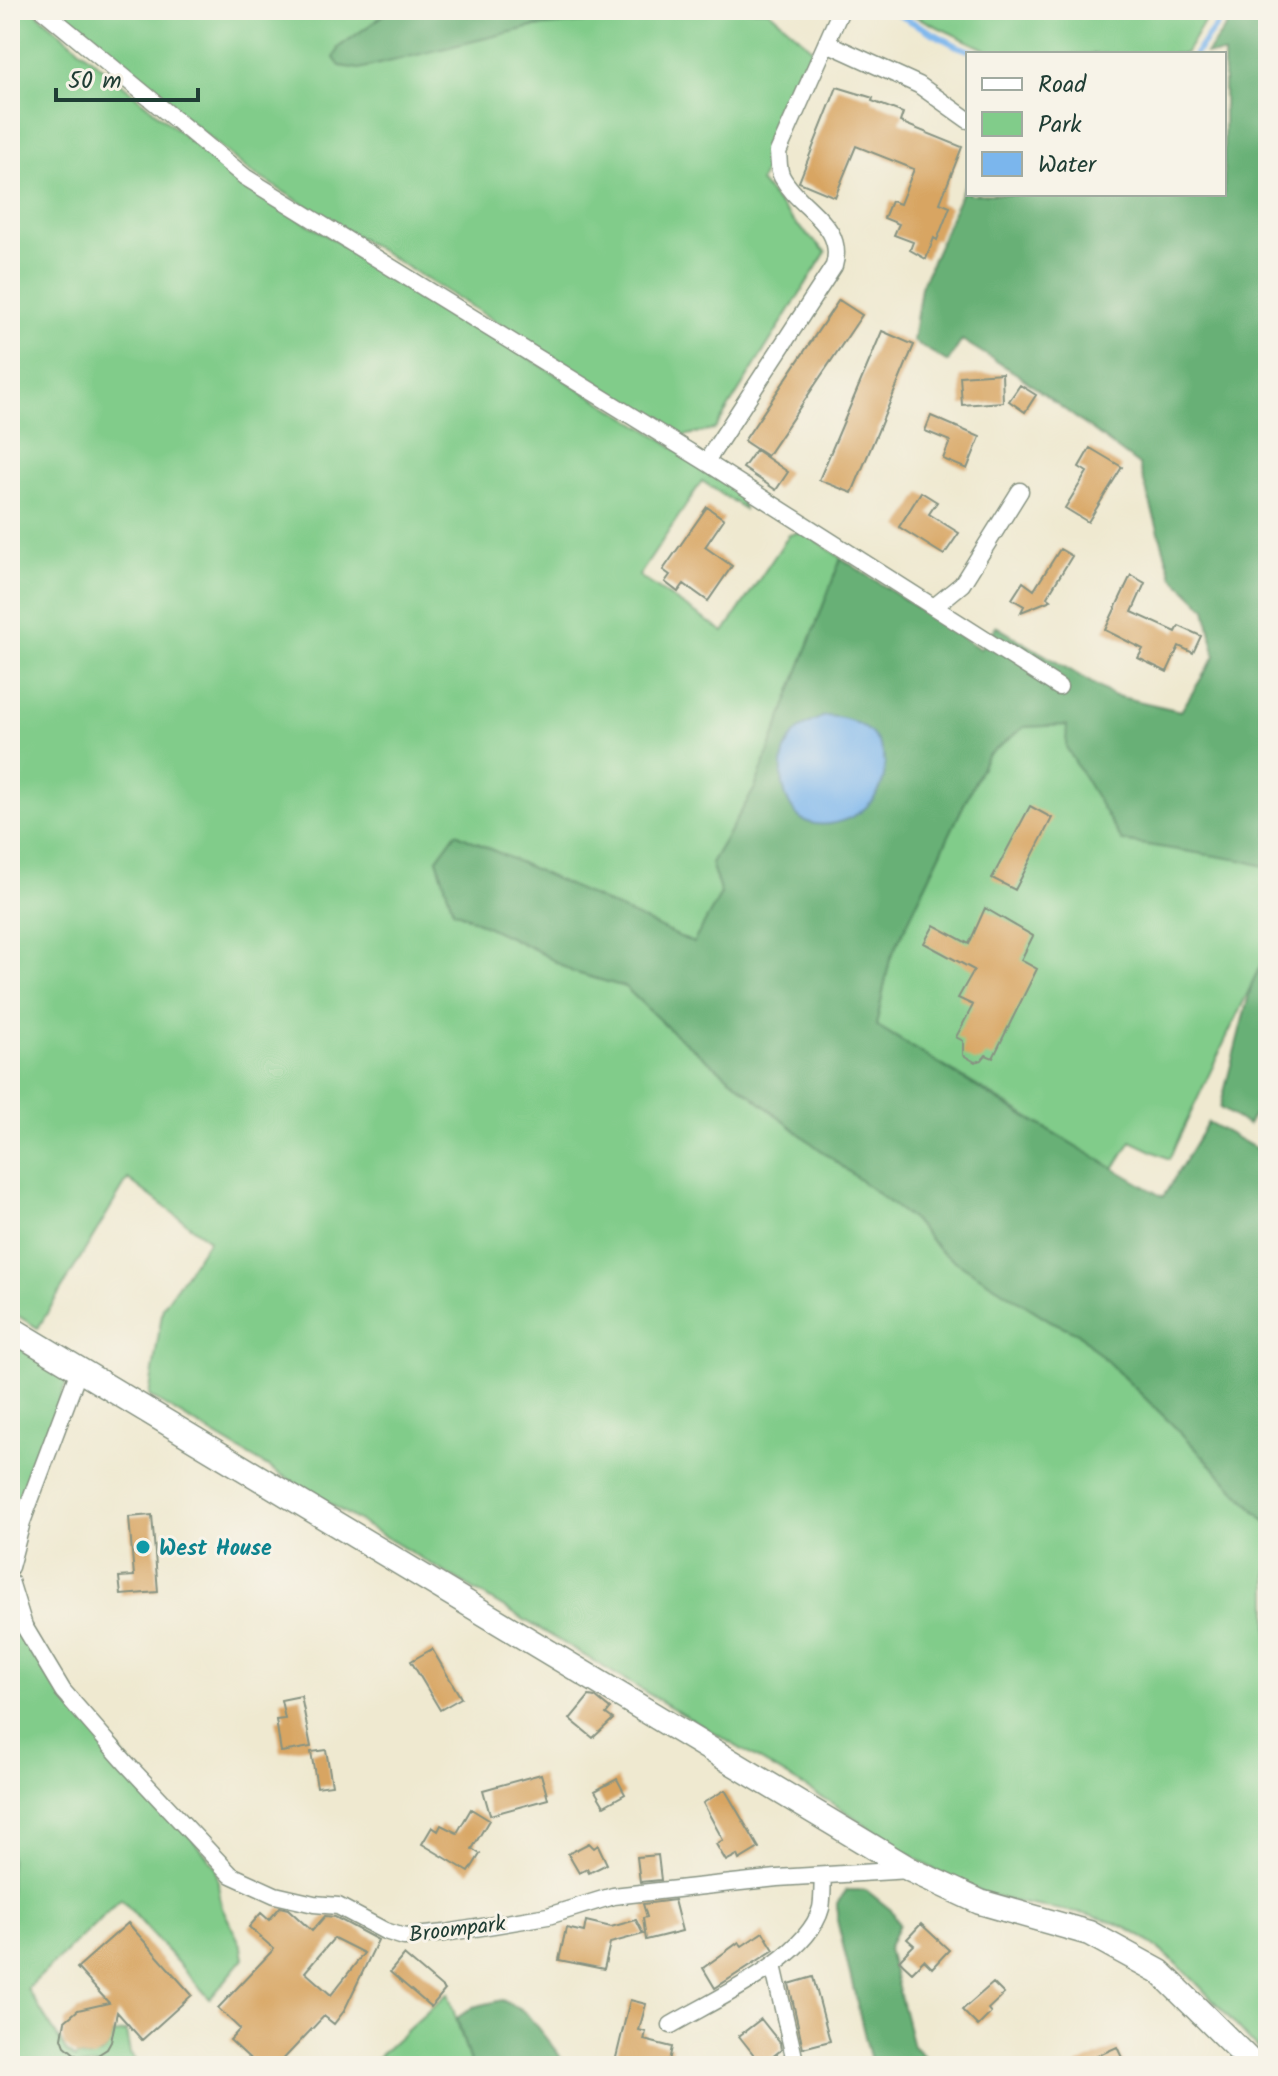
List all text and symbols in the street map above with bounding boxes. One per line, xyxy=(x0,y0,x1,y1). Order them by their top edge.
scale bar xyxy=(56,52,198,102)
legend xyxy=(966,52,1226,196)
text: 50 m xyxy=(68,62,122,101)
text: Road xyxy=(1038,66,1087,105)
text: Park xyxy=(1038,106,1082,145)
text: Water xyxy=(1038,146,1098,185)
place label: West House xyxy=(159,1532,272,1567)
marker: West House xyxy=(134,1538,152,1556)
street label: Broompark xyxy=(407,1907,508,1954)

